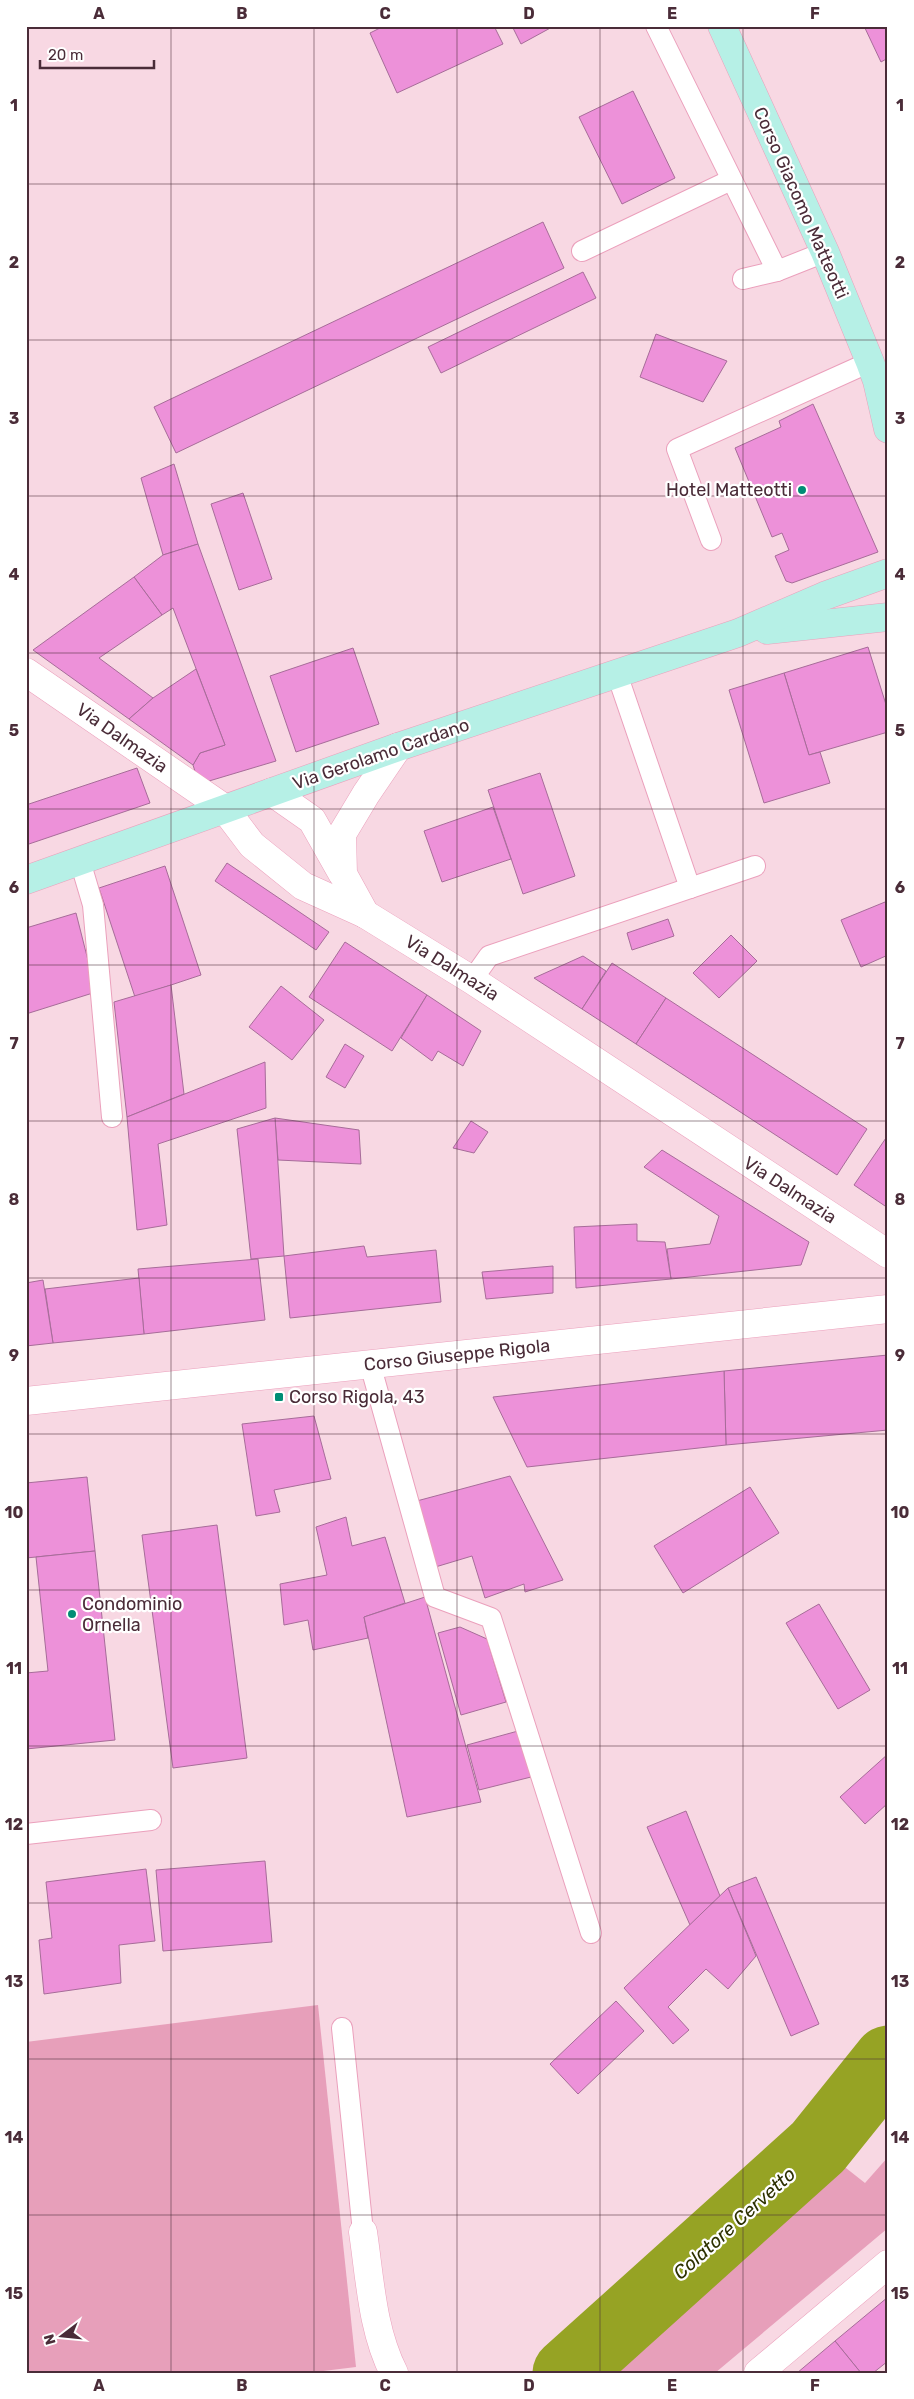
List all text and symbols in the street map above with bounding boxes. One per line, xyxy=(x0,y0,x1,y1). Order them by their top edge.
text: A xyxy=(93,4,105,23)
text: B xyxy=(236,4,248,23)
text: C xyxy=(379,4,391,23)
text: D xyxy=(523,4,535,23)
text: E xyxy=(667,4,677,23)
text: F xyxy=(810,4,820,23)
scale bar xyxy=(40,38,154,70)
text: 20 m xyxy=(48,46,83,64)
text: 1 xyxy=(10,96,18,115)
text: 1 xyxy=(896,96,904,115)
street label: Corso Giacomo Matteotti xyxy=(749,104,853,302)
text: 2 xyxy=(9,253,19,272)
text: 2 xyxy=(895,253,905,272)
text: 3 xyxy=(9,409,19,428)
text: 3 xyxy=(895,409,905,428)
place label: Hotel Matteotti xyxy=(666,479,792,501)
marker: Hotel Matteotti xyxy=(796,484,808,496)
text: 4 xyxy=(9,565,20,584)
text: 4 xyxy=(895,565,906,584)
street label: Via Dalmazia xyxy=(72,698,172,778)
street label: Via Gerolamo Cardano xyxy=(290,713,472,795)
text: 5 xyxy=(9,721,19,740)
text: 5 xyxy=(895,721,905,740)
text: 6 xyxy=(9,878,19,897)
text: 6 xyxy=(895,878,905,897)
street label: Via Dalmazia xyxy=(401,930,503,1006)
text: 7 xyxy=(9,1034,19,1053)
text: 7 xyxy=(895,1034,905,1053)
street label: Via Dalmazia xyxy=(739,1152,841,1228)
text: 8 xyxy=(9,1190,20,1209)
text: 8 xyxy=(895,1190,906,1209)
street label: Corso Giuseppe Rigola xyxy=(363,1334,551,1376)
text: 9 xyxy=(9,1346,19,1365)
text: 9 xyxy=(895,1346,905,1365)
place label: Corso Rigola, 43 xyxy=(289,1386,425,1408)
marker: Corso Rigola, 43 xyxy=(273,1391,285,1403)
text: 10 xyxy=(5,1503,24,1522)
text: 10 xyxy=(891,1503,910,1522)
place label: Condominio Ornella xyxy=(82,1593,182,1636)
marker: Condominio Ornella xyxy=(66,1608,78,1620)
text: 11 xyxy=(6,1659,22,1678)
text: 11 xyxy=(892,1659,908,1678)
text: 12 xyxy=(5,1815,23,1834)
text: 12 xyxy=(891,1815,909,1834)
text: 13 xyxy=(5,1972,23,1991)
text: 13 xyxy=(891,1972,909,1991)
text: 14 xyxy=(5,2128,24,2147)
text: 14 xyxy=(891,2128,910,2147)
water label: Colatore Cervetto xyxy=(668,2162,800,2284)
text: 15 xyxy=(5,2284,23,2303)
text: 15 xyxy=(891,2284,909,2303)
north arrow xyxy=(38,2312,88,2362)
text: N xyxy=(40,2332,60,2347)
text: A xyxy=(93,2376,105,2395)
text: B xyxy=(236,2376,248,2395)
text: C xyxy=(379,2376,391,2395)
text: D xyxy=(523,2376,535,2395)
text: E xyxy=(667,2376,677,2395)
text: F xyxy=(810,2376,820,2395)

